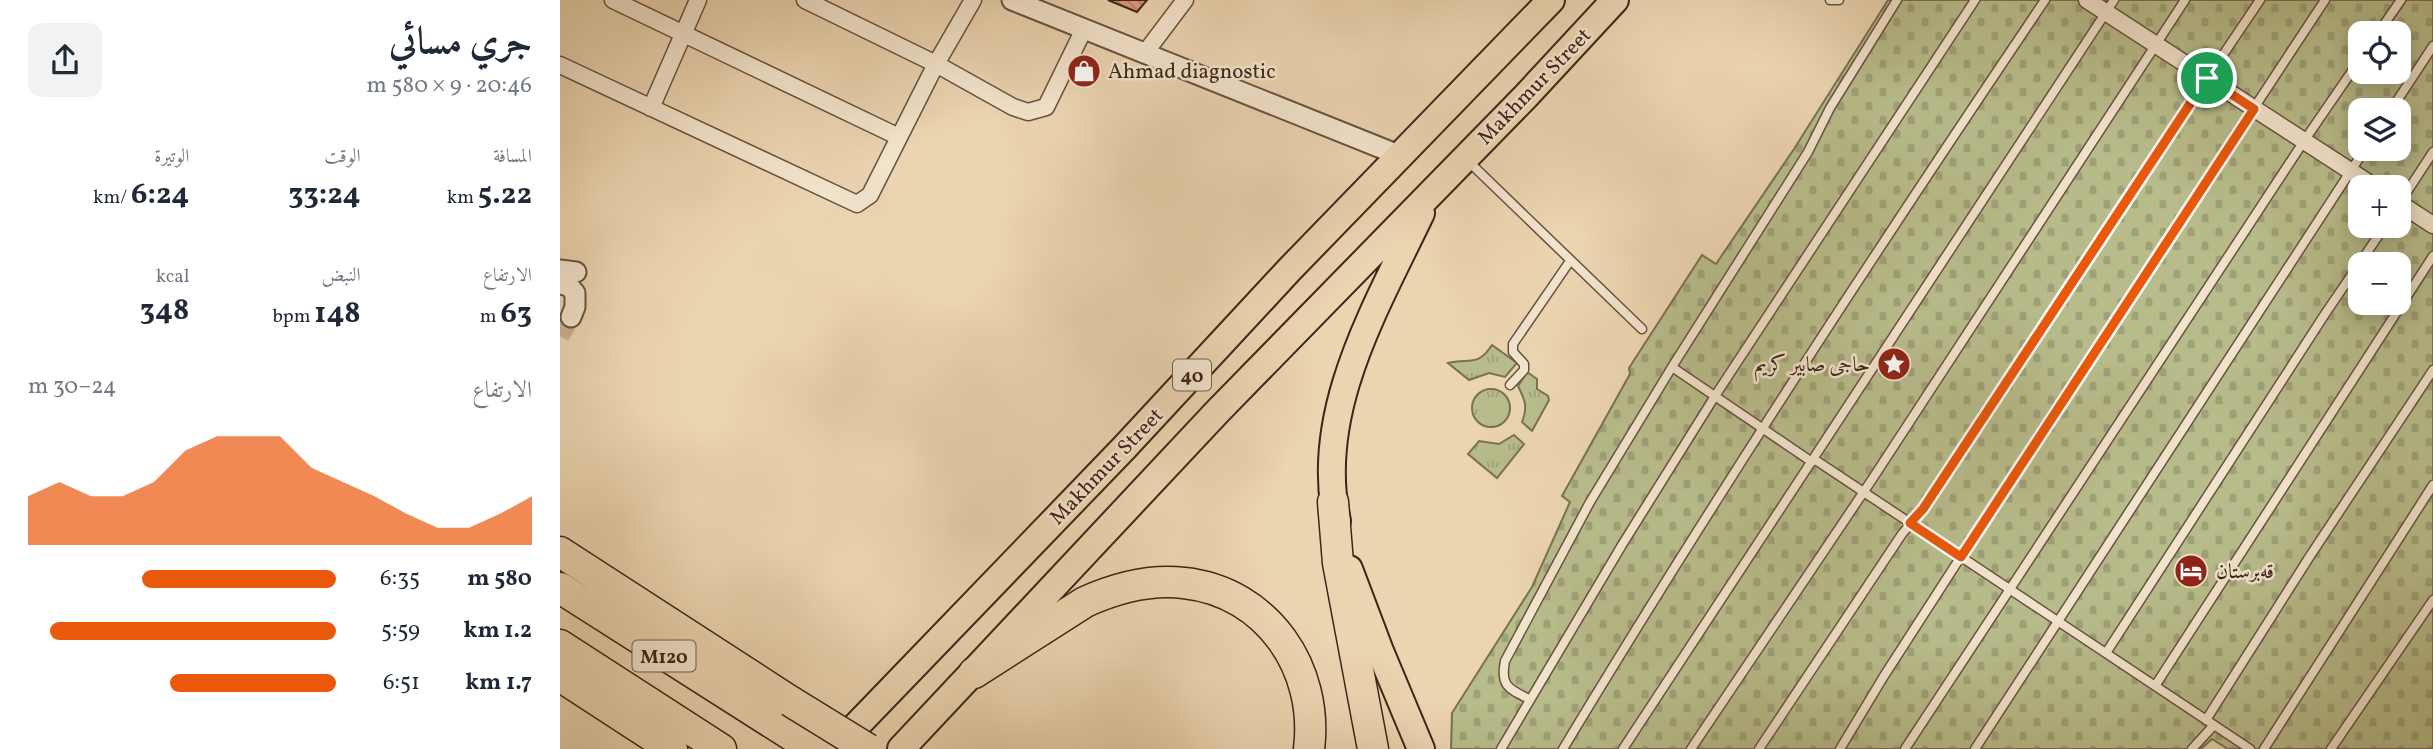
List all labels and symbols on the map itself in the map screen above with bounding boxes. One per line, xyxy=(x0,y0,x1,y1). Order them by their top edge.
street label: Makhmur Street xyxy=(1472,22,1598,152)
pin xyxy=(2177,48,2237,108)
shop icon: Ahmad diagnostic xyxy=(1065,52,1103,90)
place label: Ahmad diagnostic xyxy=(1108,58,1276,87)
place icon: حاجی صابیر کریم xyxy=(1875,345,1913,383)
place label: حاجی صابیر کریم xyxy=(1754,351,1870,382)
road number: 40 xyxy=(1173,360,1211,390)
street label: Makhmur Street xyxy=(1044,402,1170,532)
hotel icon: قەبرستان xyxy=(2172,552,2210,590)
place label: قەبرستان xyxy=(2216,558,2274,587)
road number: M120 xyxy=(632,640,696,671)

